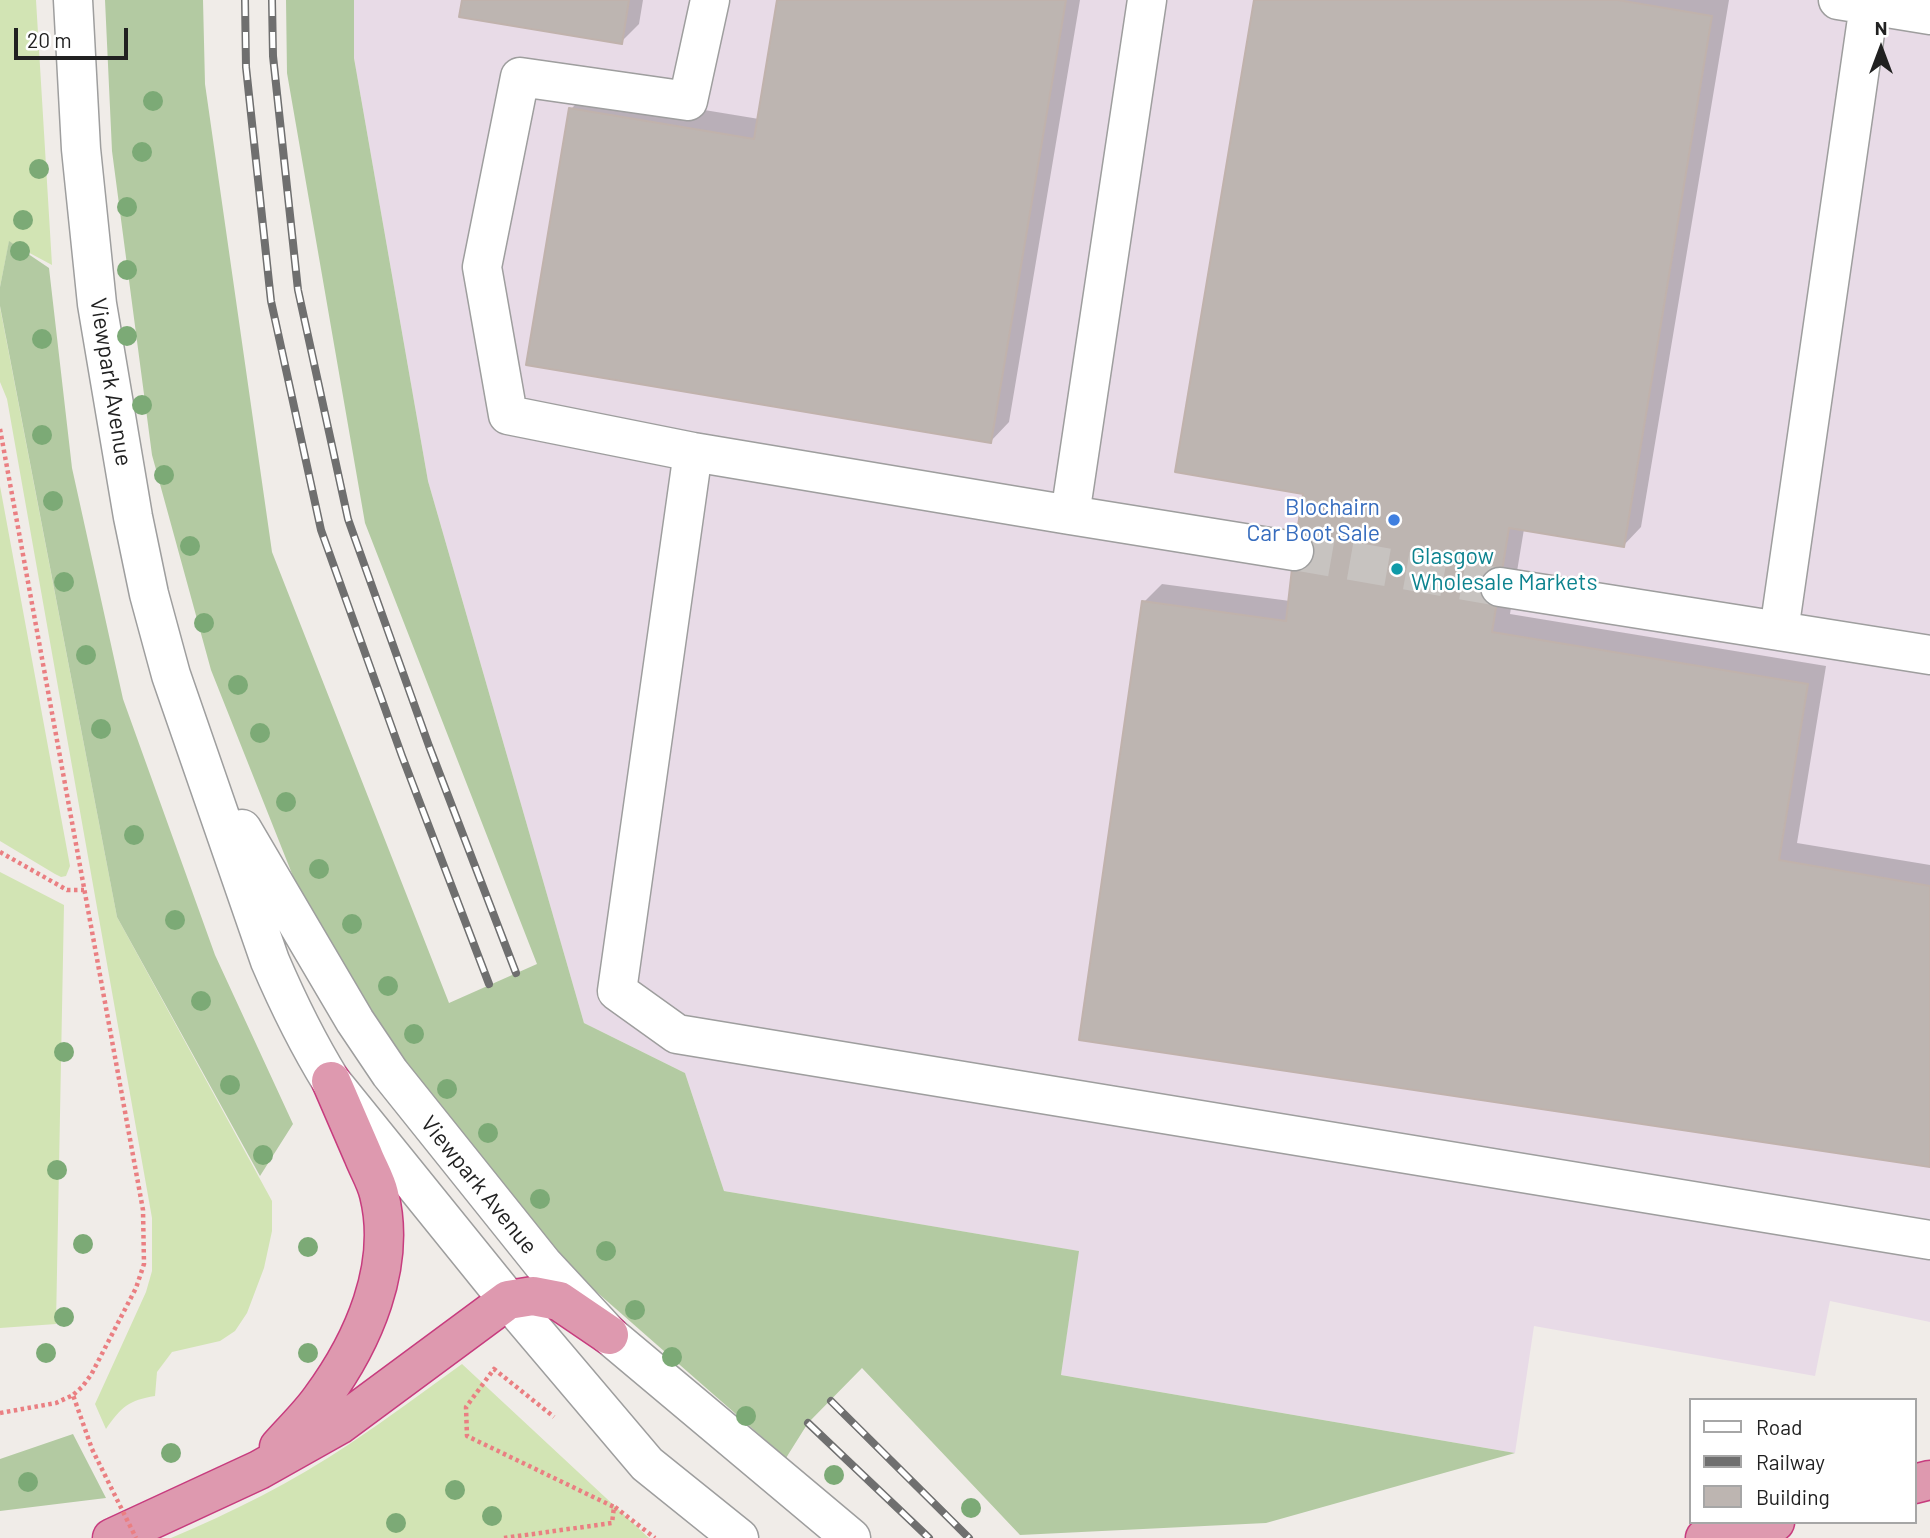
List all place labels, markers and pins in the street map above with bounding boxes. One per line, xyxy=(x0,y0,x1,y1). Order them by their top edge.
place label: Blochairn Car Boot Sale xyxy=(1246,493,1380,547)
marker: Blochairn Car Boot Sale xyxy=(1386,512,1402,528)
place label: Glasgow Wholesale Markets xyxy=(1411,542,1597,596)
marker: Glasgow Wholesale Markets xyxy=(1389,561,1405,577)

